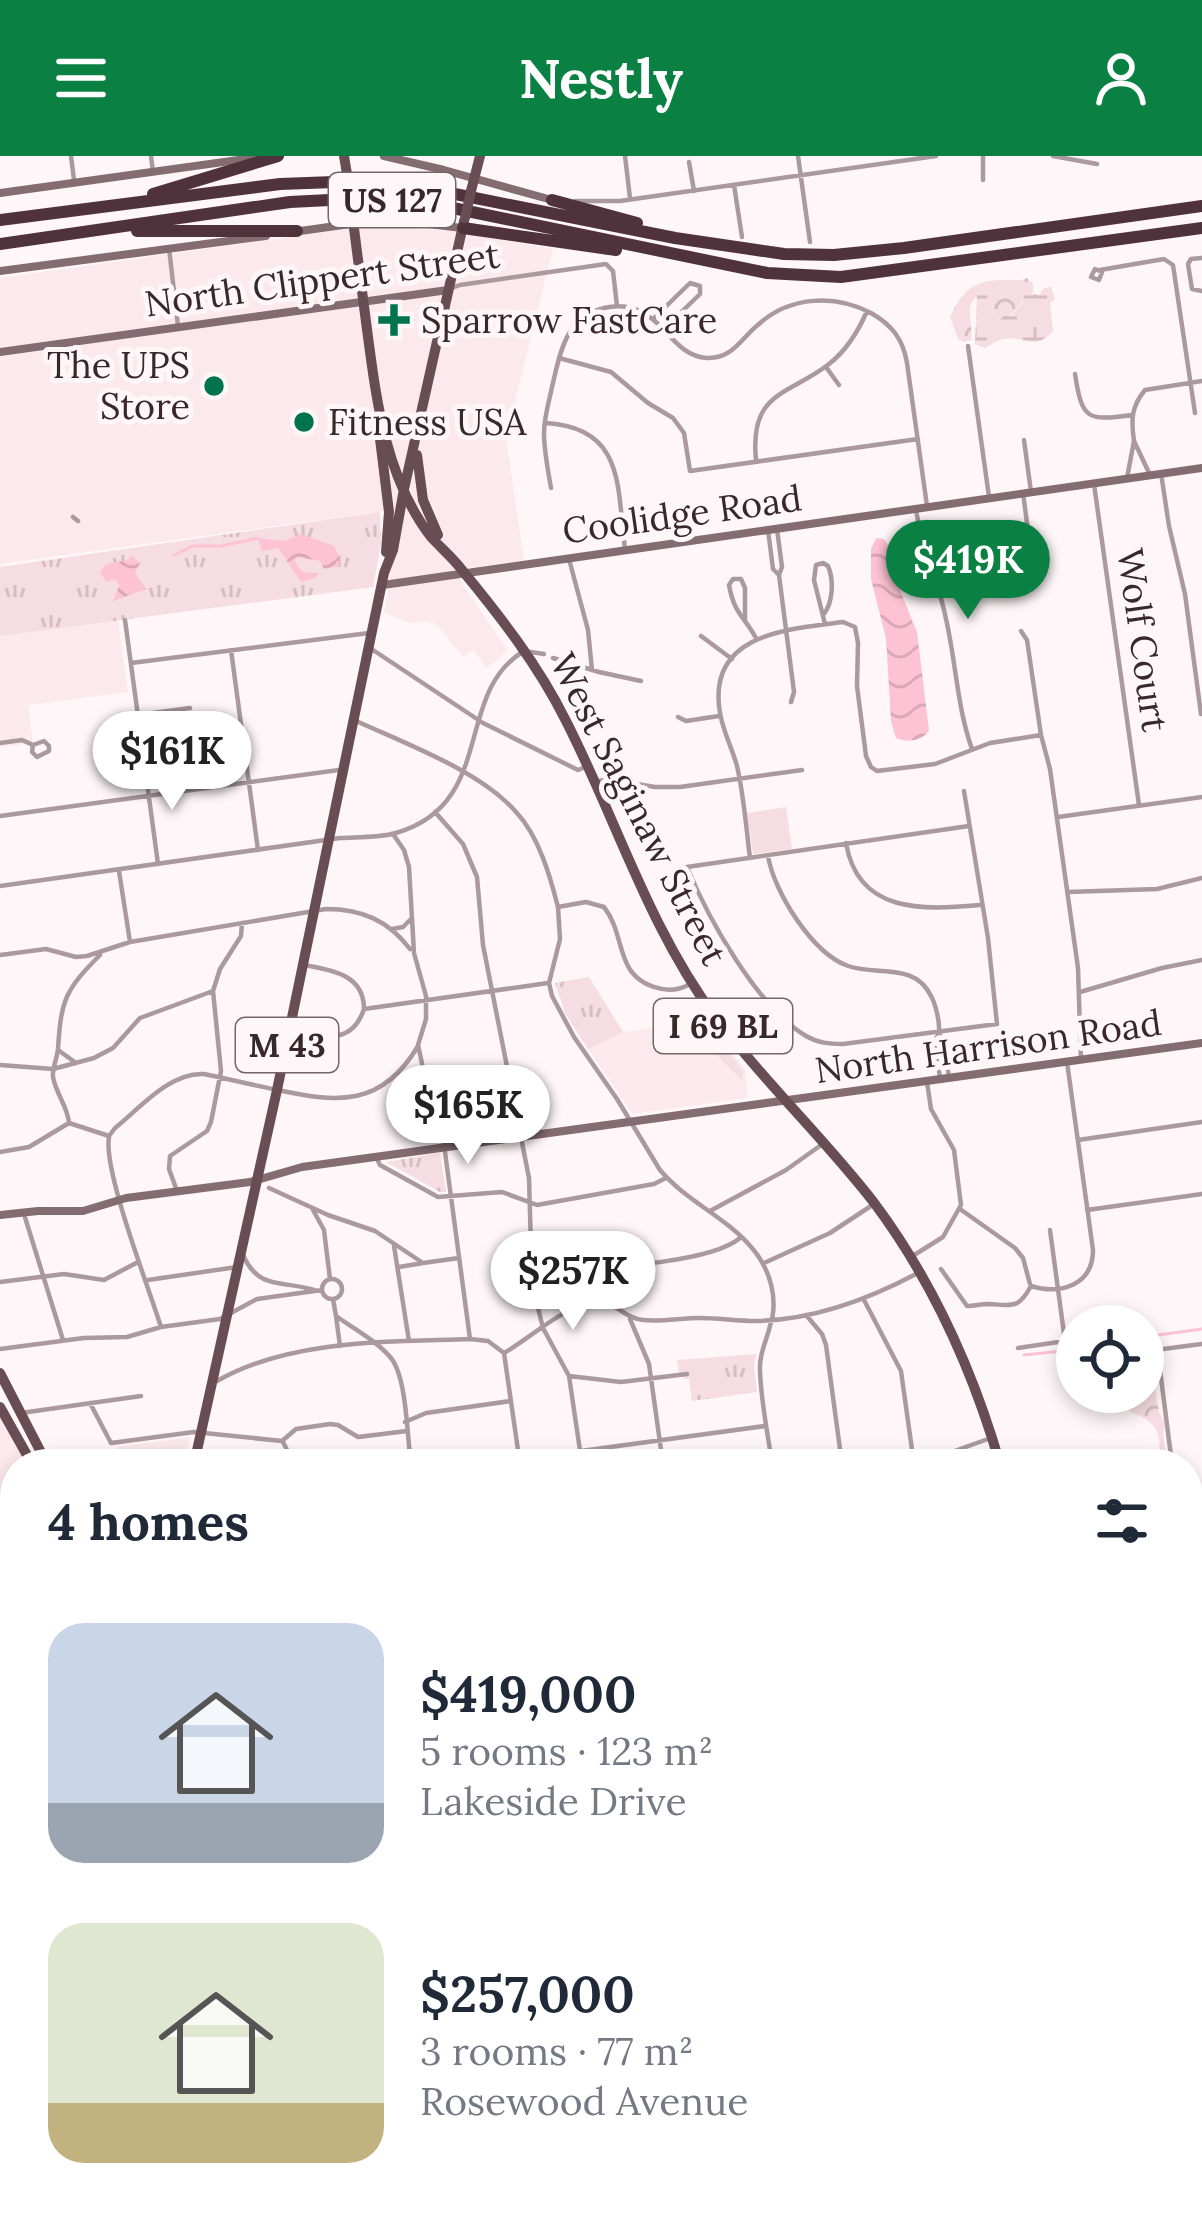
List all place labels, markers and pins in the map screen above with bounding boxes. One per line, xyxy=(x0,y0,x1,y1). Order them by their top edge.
place label: Sparrow FastCare xyxy=(421,297,717,343)
marker: Sparrow FastCare xyxy=(378,304,410,336)
place label: The UPS Store xyxy=(47,342,190,429)
marker: The UPS Store xyxy=(201,373,227,399)
place label: Fitness USA xyxy=(328,399,527,445)
marker: Fitness USA xyxy=(291,409,317,435)
pin: $419K xyxy=(884,520,1052,622)
pin: $161K xyxy=(88,711,256,813)
pin: $165K xyxy=(384,1065,552,1167)
pin: $257K xyxy=(489,1231,657,1333)

